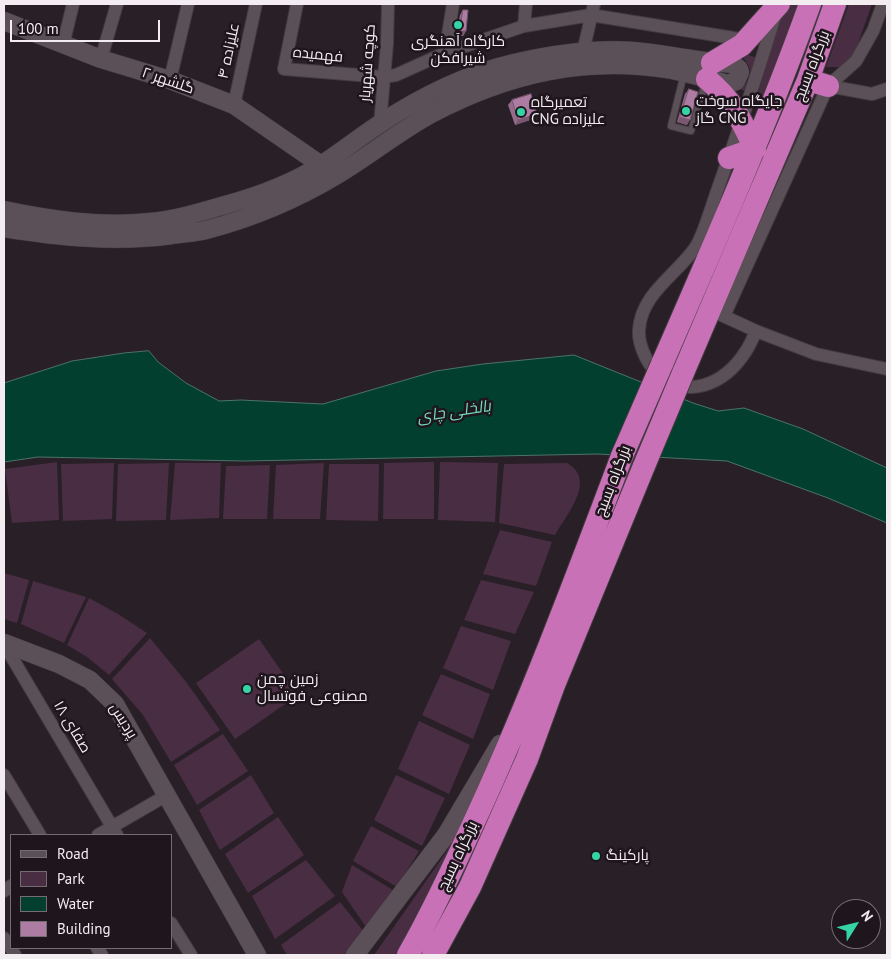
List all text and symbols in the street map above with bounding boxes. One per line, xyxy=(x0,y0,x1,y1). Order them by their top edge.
scale bar xyxy=(12,10,162,42)
text: 100 m xyxy=(18,19,59,38)
marker: کارگاه آهنگری شیرافکن xyxy=(452,19,464,31)
street label: علیزاده ۴ xyxy=(214,22,244,80)
street label: کوچه شهریار xyxy=(356,23,380,103)
street label: بزرگراه بسیج xyxy=(790,28,834,104)
place label: کارگاه آهنگری شیرافکن xyxy=(411,33,505,68)
street label: فهمیده xyxy=(292,43,344,67)
street label: گلشهر ۲ xyxy=(140,64,196,98)
place label: جایگاه سوخت گاز CNG xyxy=(696,93,782,128)
place label: تعمیرگاه CNG علیزاده xyxy=(531,94,605,129)
marker: جایگاه سوخت گاز CNG xyxy=(680,105,692,117)
marker: تعمیرگاه CNG علیزاده xyxy=(515,106,527,118)
water label: بالخلی چای xyxy=(416,397,492,427)
street label: بزرگراه بسیج xyxy=(591,443,635,519)
place label: زمین چمن مصنوعی فوتسال xyxy=(257,671,368,706)
marker: زمین چمن مصنوعی فوتسال xyxy=(241,683,253,695)
street label: صفای ۱۸ xyxy=(49,698,95,756)
street label: پردیس xyxy=(105,700,141,742)
street label: بزرگراه بسیج xyxy=(434,818,482,894)
legend xyxy=(10,834,172,949)
text: Road xyxy=(57,844,89,863)
place label: پارکینگ xyxy=(606,847,649,865)
marker: پارکینگ xyxy=(590,850,602,862)
text: Park xyxy=(57,869,85,888)
text: Water xyxy=(57,894,94,913)
north arrow xyxy=(831,899,881,949)
text: N xyxy=(857,907,877,925)
text: Building xyxy=(57,919,111,938)

